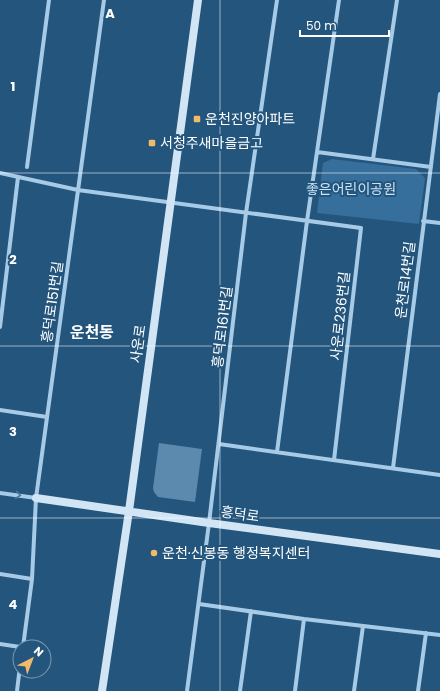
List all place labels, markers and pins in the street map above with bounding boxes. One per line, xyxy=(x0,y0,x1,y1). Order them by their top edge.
place label: 운천진양아파트 xyxy=(205,109,295,129)
marker: 운천진양아파트 xyxy=(192,114,202,124)
place label: 서청주새마을금고 xyxy=(160,133,263,153)
marker: 서청주새마을금고 xyxy=(147,138,157,148)
place label: 운천·신봉동 행정복지센터 xyxy=(162,543,310,563)
marker: 운천·신봉동 행정복지센터 xyxy=(149,548,159,558)

